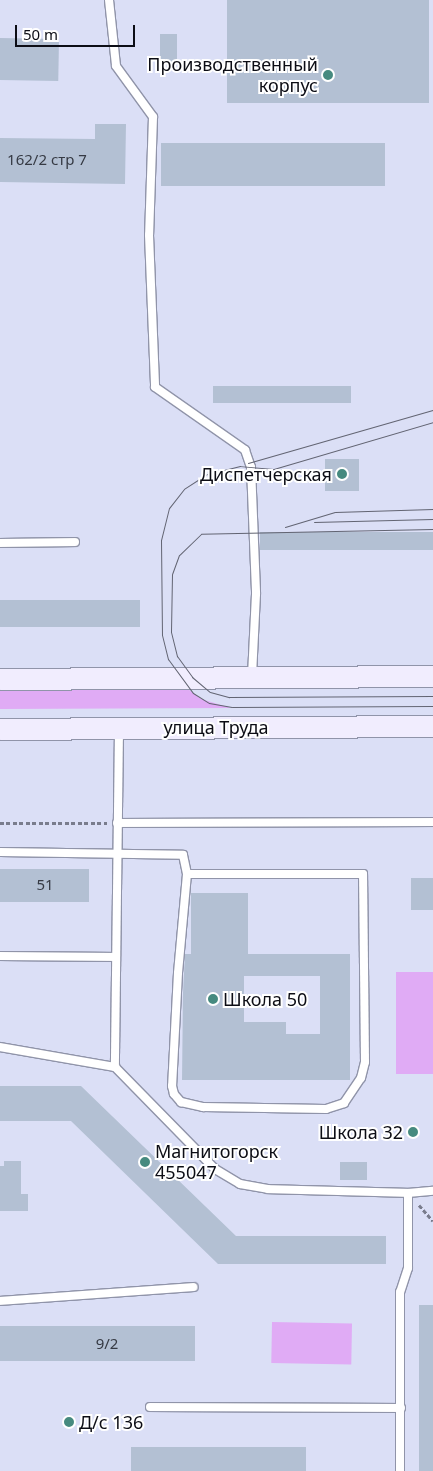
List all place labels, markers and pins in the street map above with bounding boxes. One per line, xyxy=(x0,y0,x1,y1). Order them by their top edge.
place label: Производственный корпус xyxy=(147,54,318,96)
marker: Производственный корпус xyxy=(322,69,334,81)
place label: Диспетчерская xyxy=(200,463,332,485)
marker: Диспетчерская xyxy=(336,468,348,480)
place label: Школа 50 xyxy=(223,988,307,1010)
marker: Школа 50 xyxy=(207,993,219,1005)
place label: Школа 32 xyxy=(319,1121,403,1143)
marker: Школа 32 xyxy=(407,1126,419,1138)
place label: Магнитогорск 455047 xyxy=(155,1141,278,1184)
marker: Магнитогорск 455047 xyxy=(139,1156,151,1168)
place label: Д/с 136 xyxy=(79,1411,143,1433)
marker: Д/с 136 xyxy=(63,1416,75,1428)

